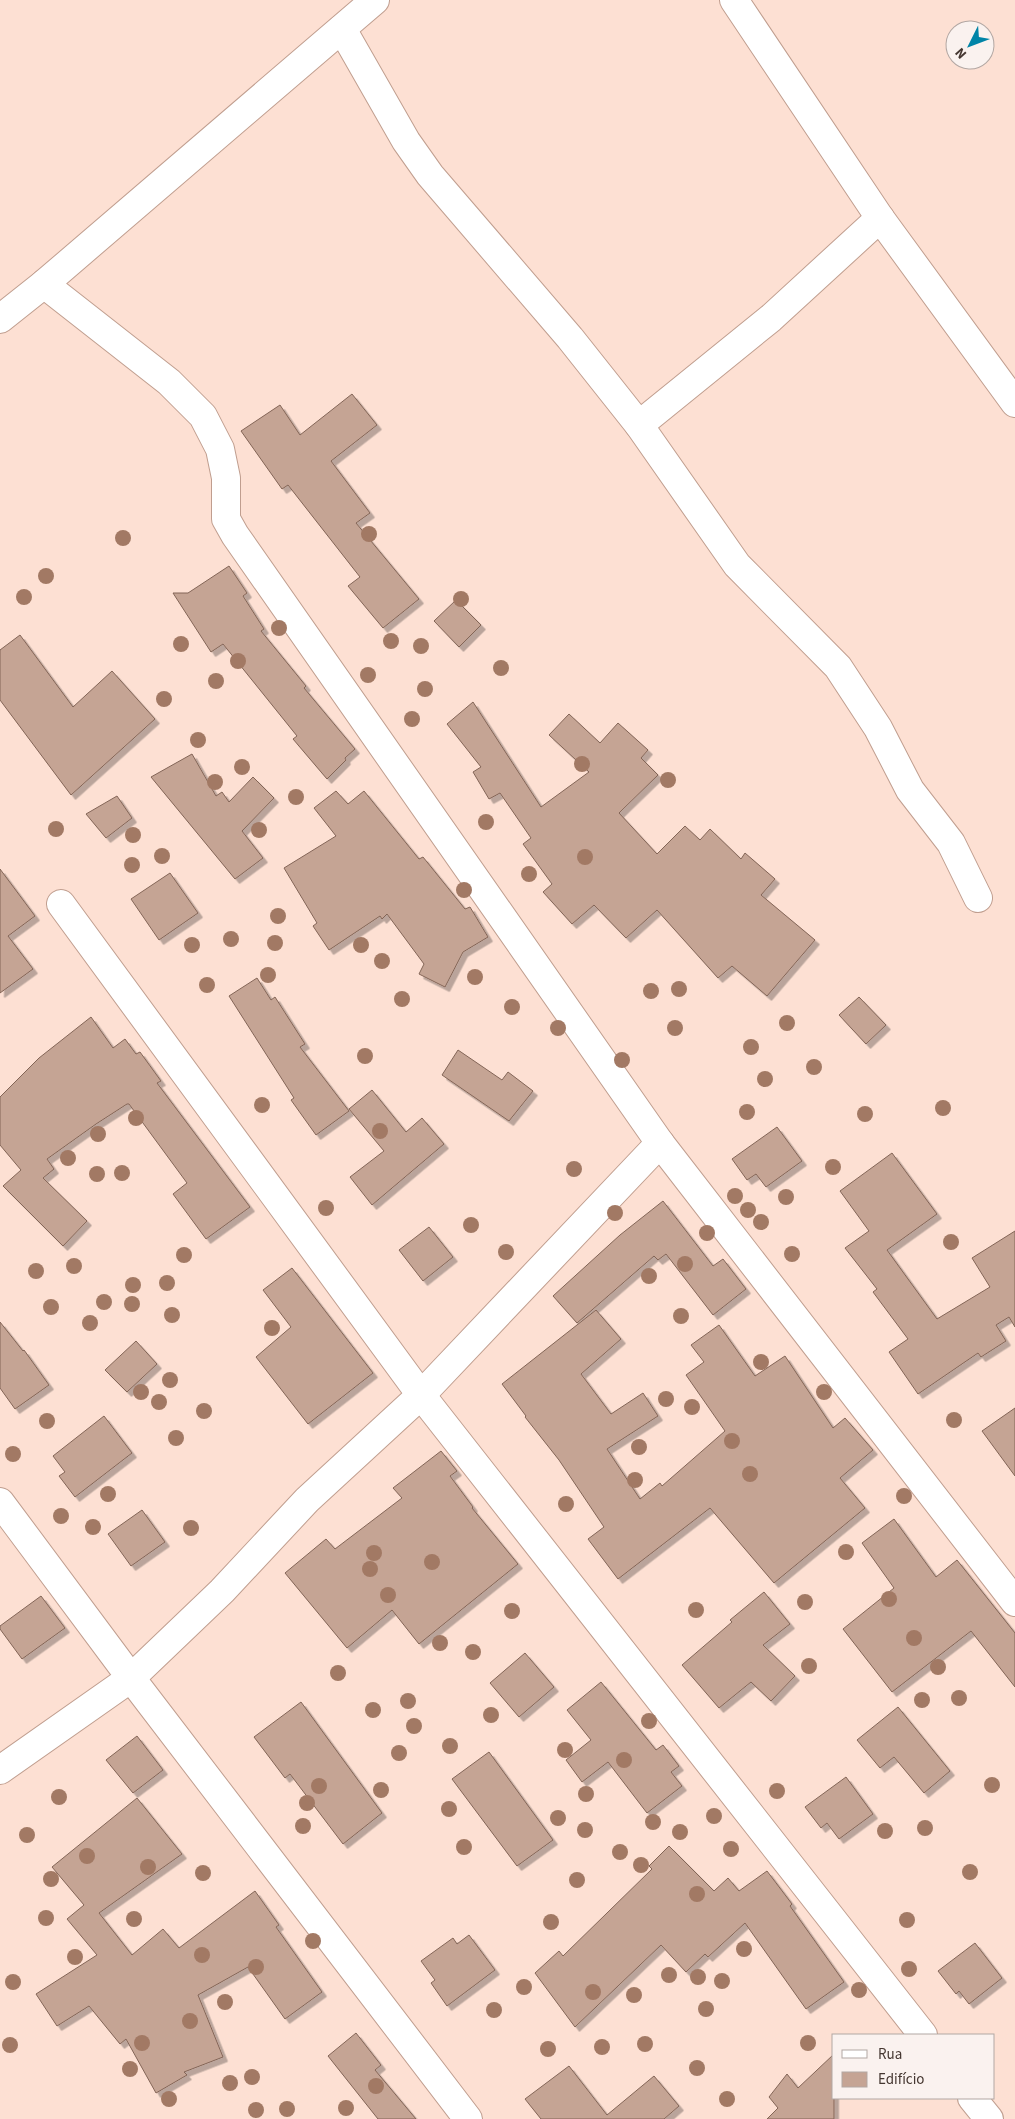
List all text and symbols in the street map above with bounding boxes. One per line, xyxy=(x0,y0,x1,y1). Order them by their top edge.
north arrow xyxy=(945,20,995,70)
text: N xyxy=(951,43,972,63)
legend xyxy=(832,2034,995,2099)
text: Rua xyxy=(878,2044,902,2065)
text: Edifício xyxy=(878,2069,925,2090)

